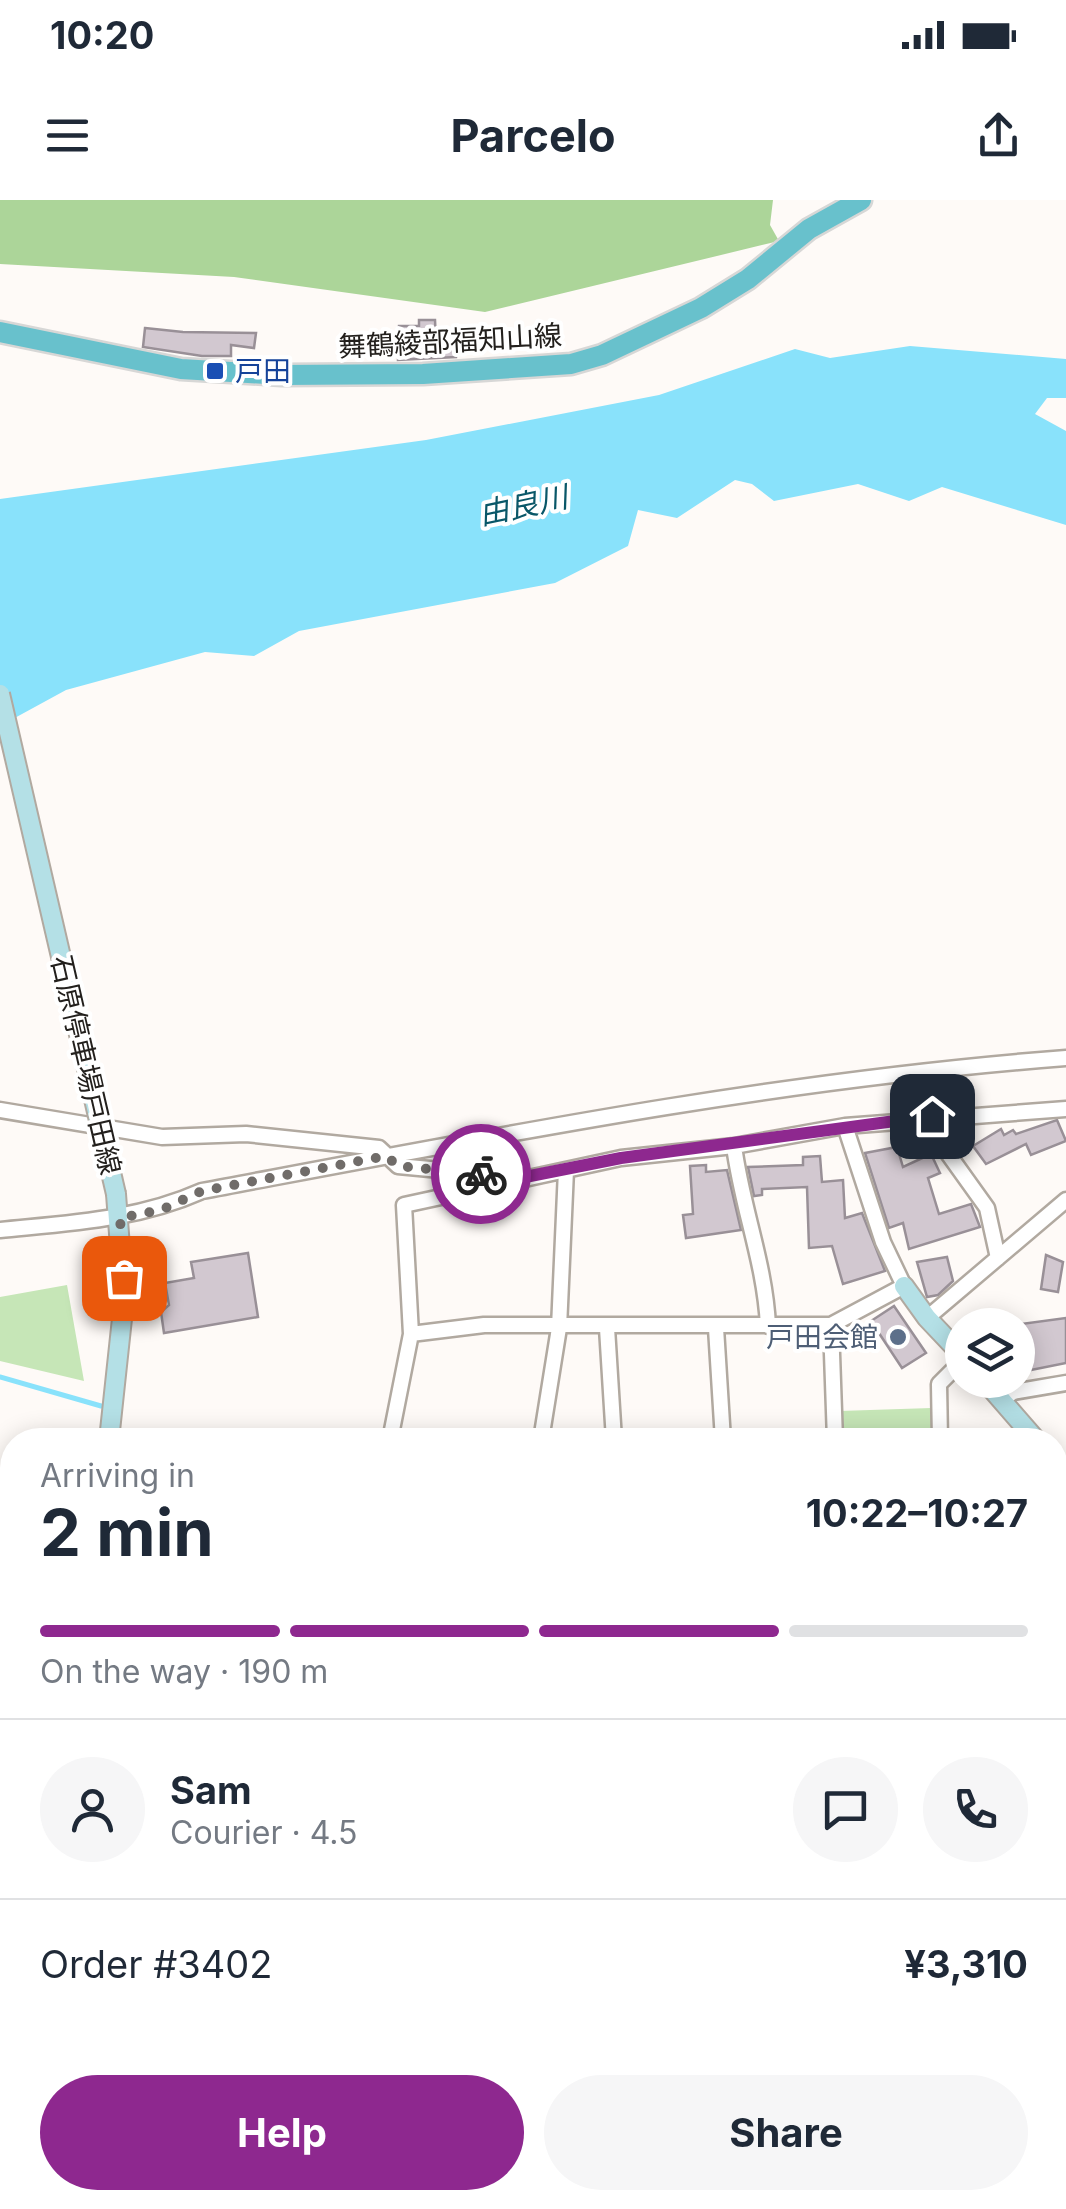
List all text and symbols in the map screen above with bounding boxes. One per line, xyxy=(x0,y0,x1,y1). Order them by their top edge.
text: 10:20 xyxy=(50,12,154,58)
icon: menu xyxy=(40,108,95,163)
text: Parcelo xyxy=(450,108,616,163)
icon: share xyxy=(971,108,1026,163)
street label: 舞鶴綾部福知山線 xyxy=(337,318,563,364)
place label: 戸田 xyxy=(235,354,291,388)
marker: 戸田 xyxy=(204,360,226,382)
water label: 由良川 xyxy=(475,477,574,532)
street label: 石原停車場戸田線 xyxy=(44,952,128,1178)
pin xyxy=(890,1074,975,1159)
icon: home xyxy=(905,1089,960,1144)
courier xyxy=(431,1124,531,1224)
icon: bike xyxy=(454,1147,509,1202)
pin xyxy=(82,1236,167,1321)
icon: bag xyxy=(97,1251,152,1306)
map controls xyxy=(945,1308,1035,1398)
button: layers xyxy=(945,1308,1035,1398)
place label: 戸田会館 xyxy=(766,1320,878,1354)
marker: 戸田会館 xyxy=(887,1326,909,1348)
text: Arriving in xyxy=(40,1456,195,1495)
text: 10:22–10:27 xyxy=(806,1490,1028,1536)
text: 2 min xyxy=(40,1493,214,1572)
text: On the way · 190 m xyxy=(40,1652,328,1691)
button: person xyxy=(40,1757,145,1862)
button: chat xyxy=(793,1757,898,1862)
button: phone xyxy=(923,1757,1028,1862)
text: Sam xyxy=(170,1767,252,1813)
text: Courier · 4.5 xyxy=(170,1813,358,1852)
text: Order #3402 xyxy=(40,1941,272,1987)
text: ¥3,310 xyxy=(904,1941,1028,1987)
button: Help xyxy=(40,2075,524,2190)
button: Share xyxy=(544,2075,1028,2190)

